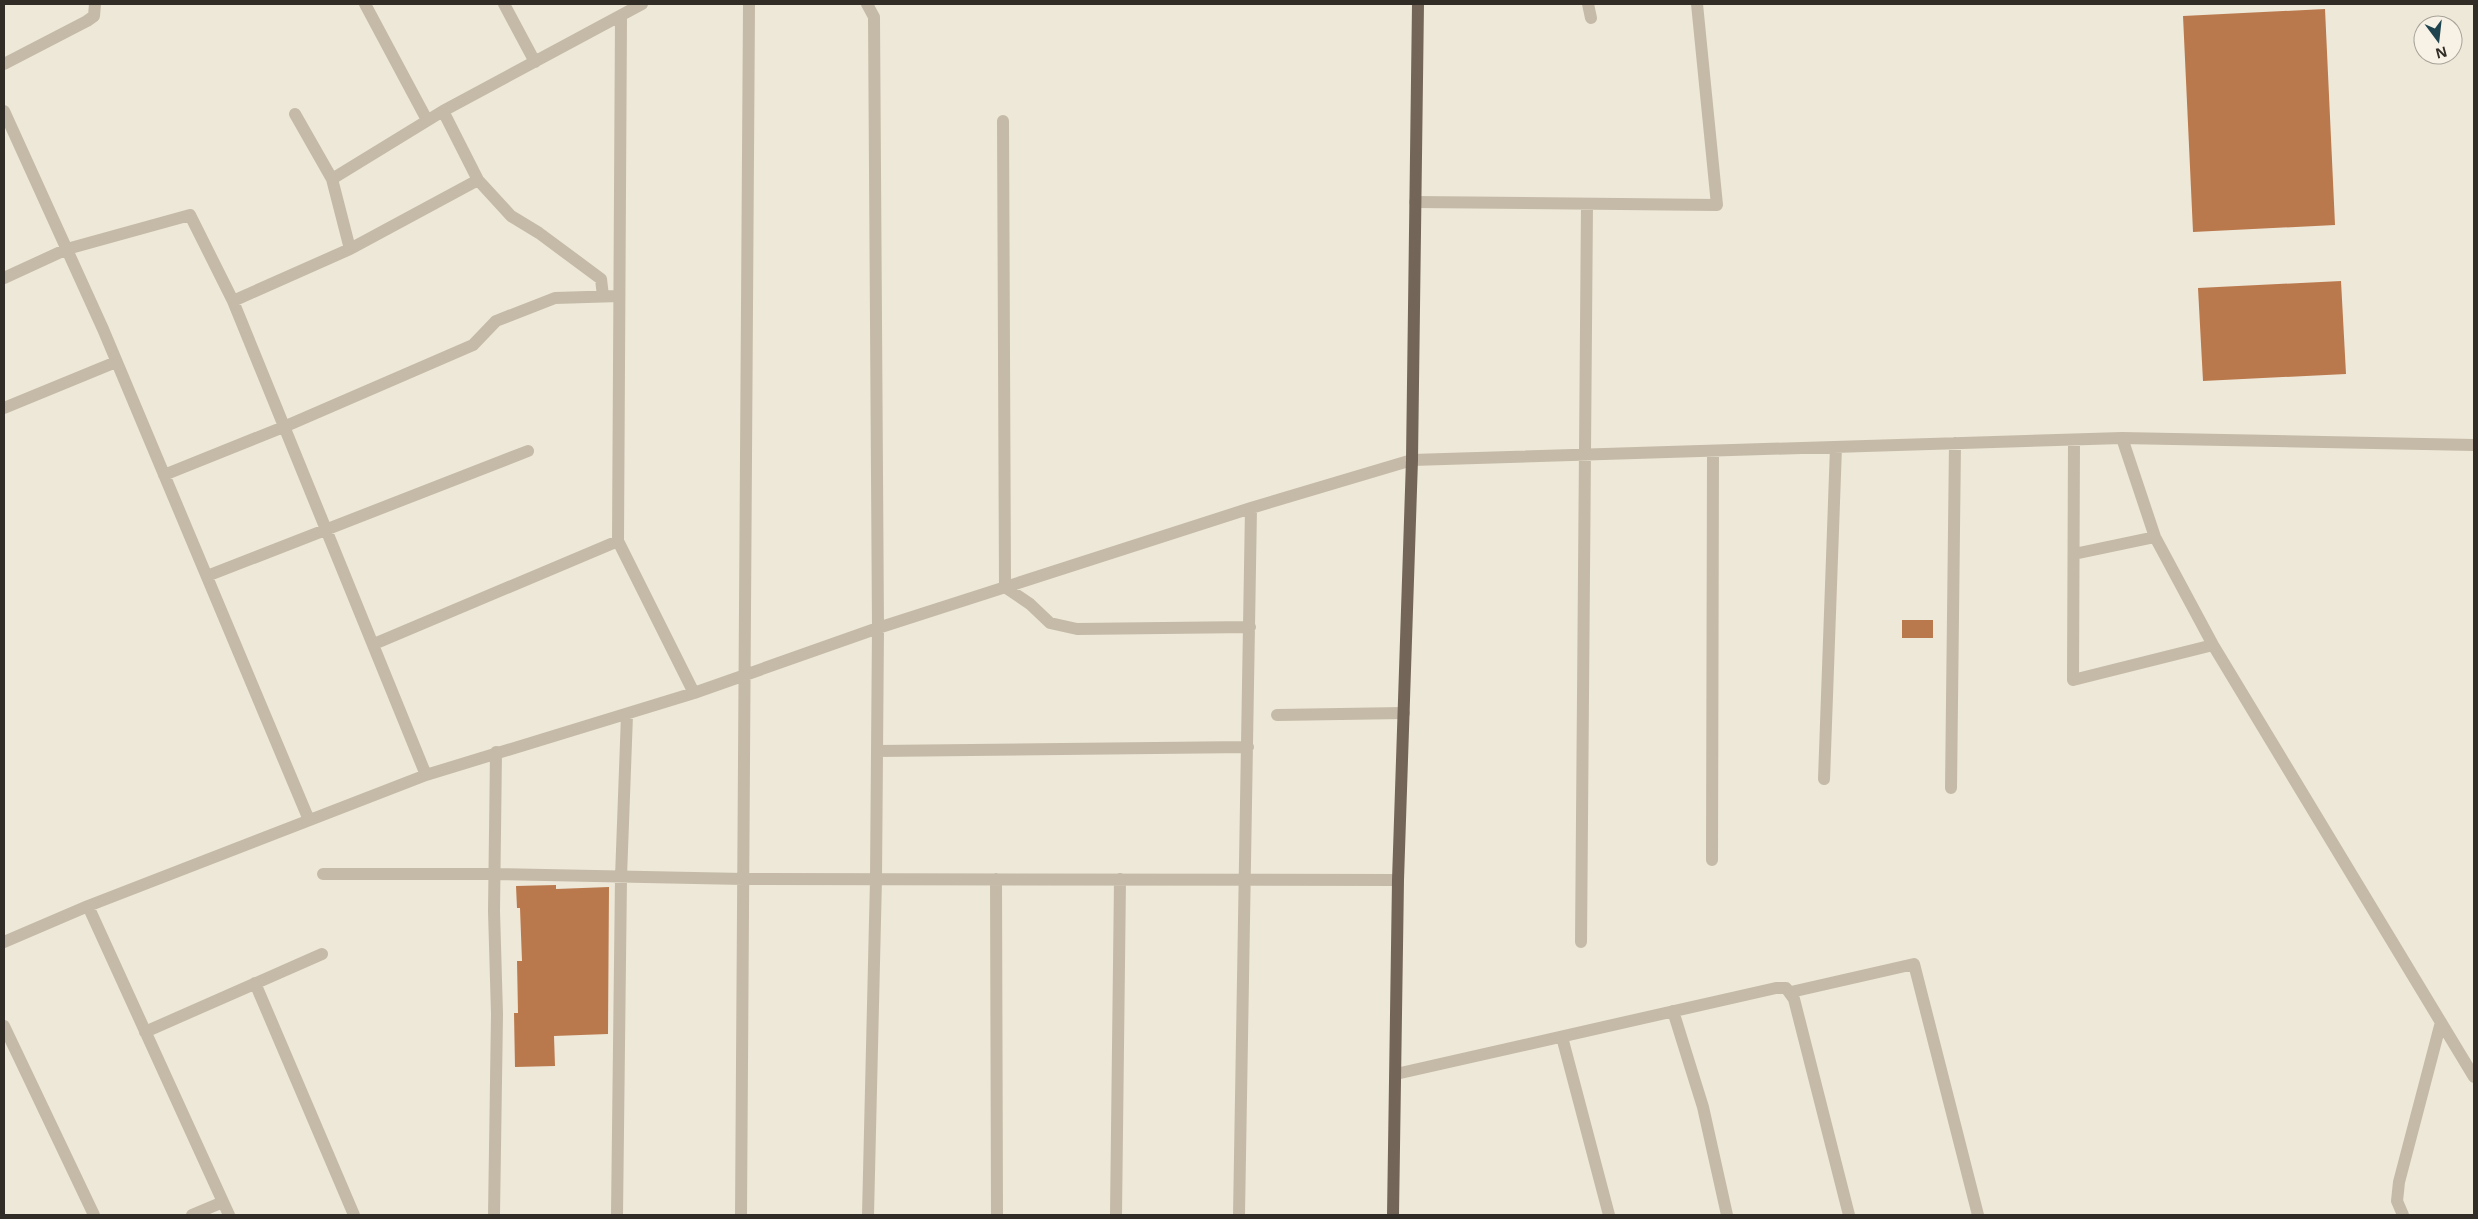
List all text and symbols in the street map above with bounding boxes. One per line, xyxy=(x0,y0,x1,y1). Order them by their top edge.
north arrow xyxy=(2413,15,2463,65)
text: N xyxy=(2434,42,2449,64)

